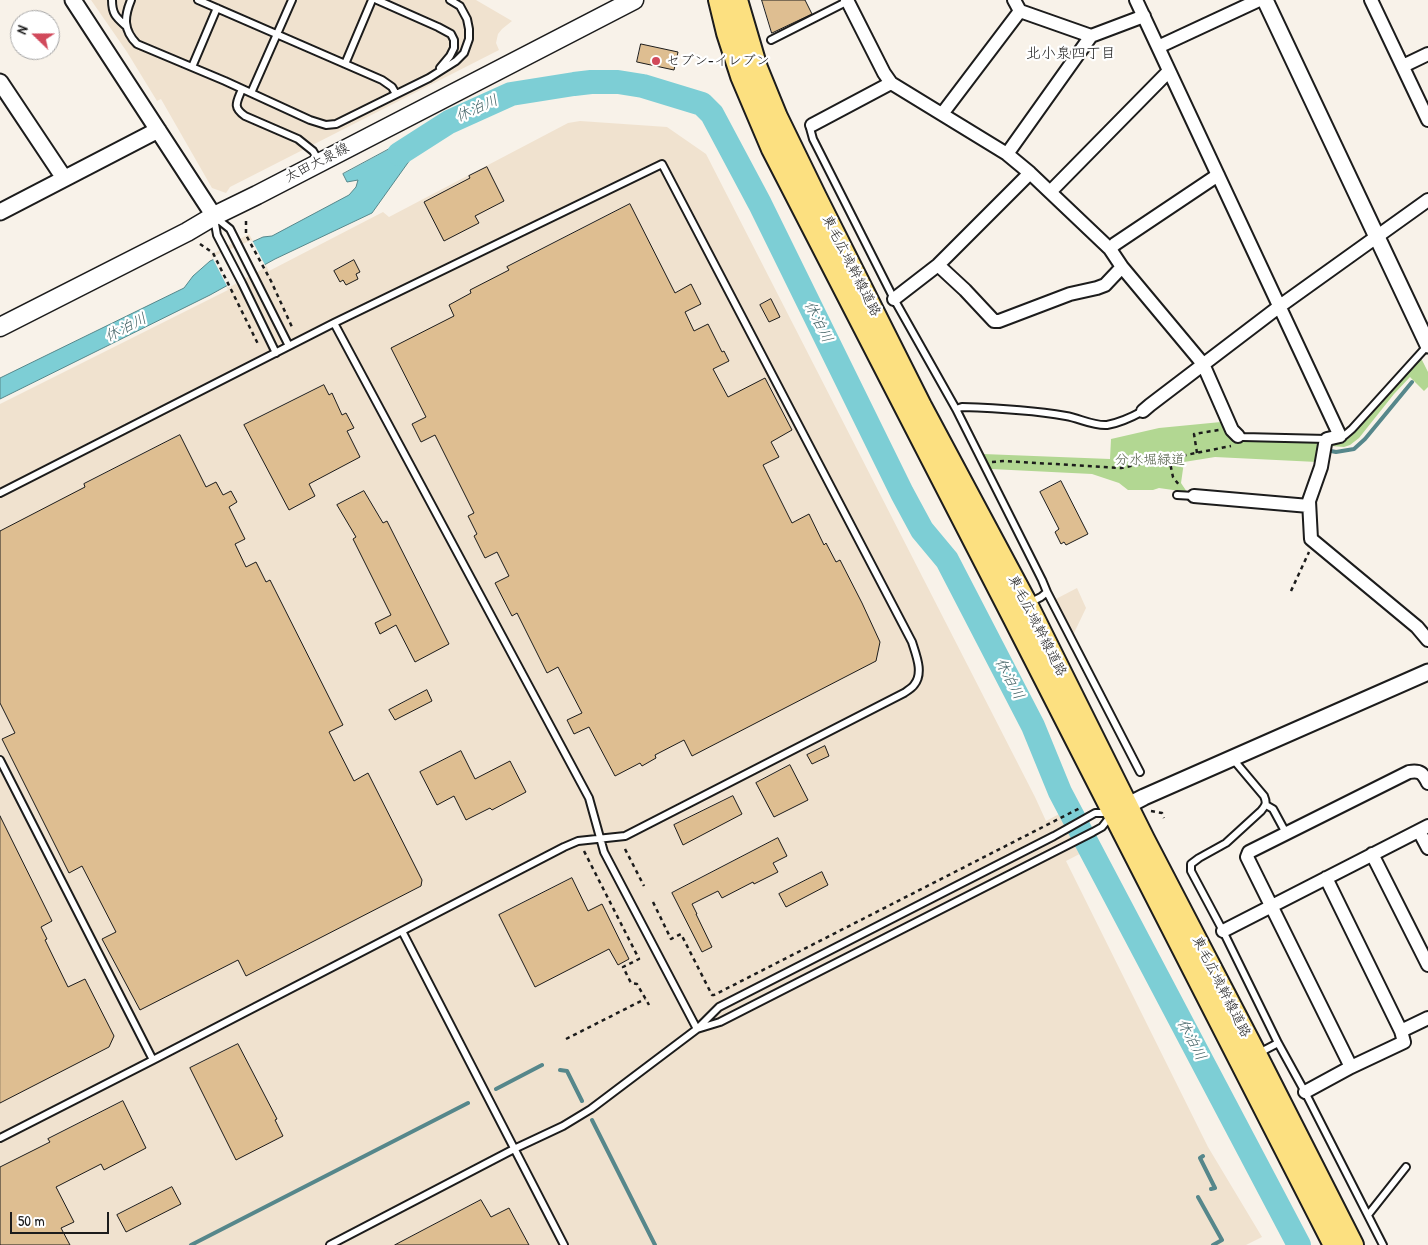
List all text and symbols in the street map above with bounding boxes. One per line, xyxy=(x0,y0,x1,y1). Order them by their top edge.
north arrow xyxy=(10,10,60,60)
text: N xyxy=(11,23,32,37)
district label: 北小泉四丁目 xyxy=(1026,45,1116,63)
place label: セブン-イレブン xyxy=(666,53,770,69)
marker: セブン-イレブン xyxy=(650,55,662,67)
water label: 休泊川 xyxy=(453,92,501,126)
street label: 太田大泉線 xyxy=(282,140,352,186)
street label: 東毛広域幹線道路 xyxy=(818,212,884,320)
water label: 休泊川 xyxy=(800,298,836,346)
water label: 休泊川 xyxy=(102,310,150,346)
park label: 分水堀緑道 xyxy=(1115,452,1185,468)
street label: 東毛広域幹線道路 xyxy=(1004,572,1070,680)
water label: 休泊川 xyxy=(990,655,1028,703)
street label: 東毛広域幹線道路 xyxy=(1188,933,1254,1041)
water label: 休泊川 xyxy=(1172,1016,1210,1064)
scale bar xyxy=(12,1202,111,1234)
text: 50 m xyxy=(18,1210,45,1231)

